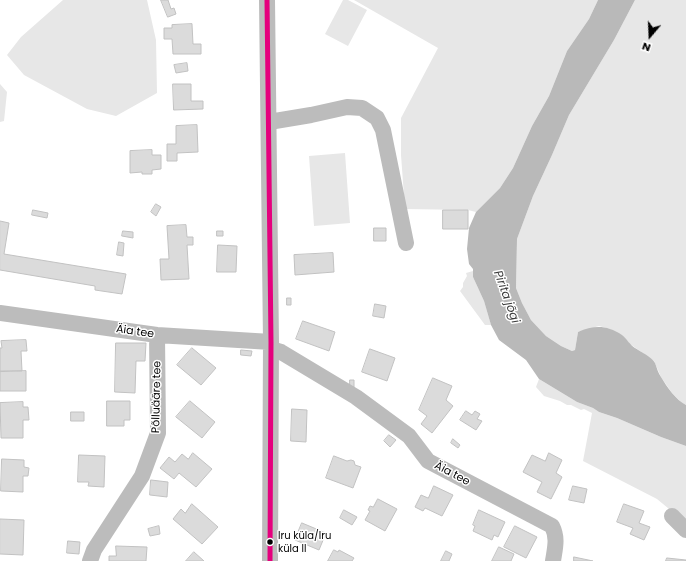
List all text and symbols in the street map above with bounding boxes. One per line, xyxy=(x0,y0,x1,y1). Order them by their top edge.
north arrow xyxy=(630,16,670,56)
text: N xyxy=(640,38,653,56)
water label: Pirita jõgi xyxy=(490,269,522,325)
street label: Äia tee xyxy=(115,323,155,341)
street label: Põlluääre tee xyxy=(150,361,164,433)
street label: Äia tee xyxy=(432,459,472,489)
place label: Iru küla/Iru küla II xyxy=(278,530,331,554)
marker: Iru küla/Iru küla II xyxy=(265,537,275,547)

